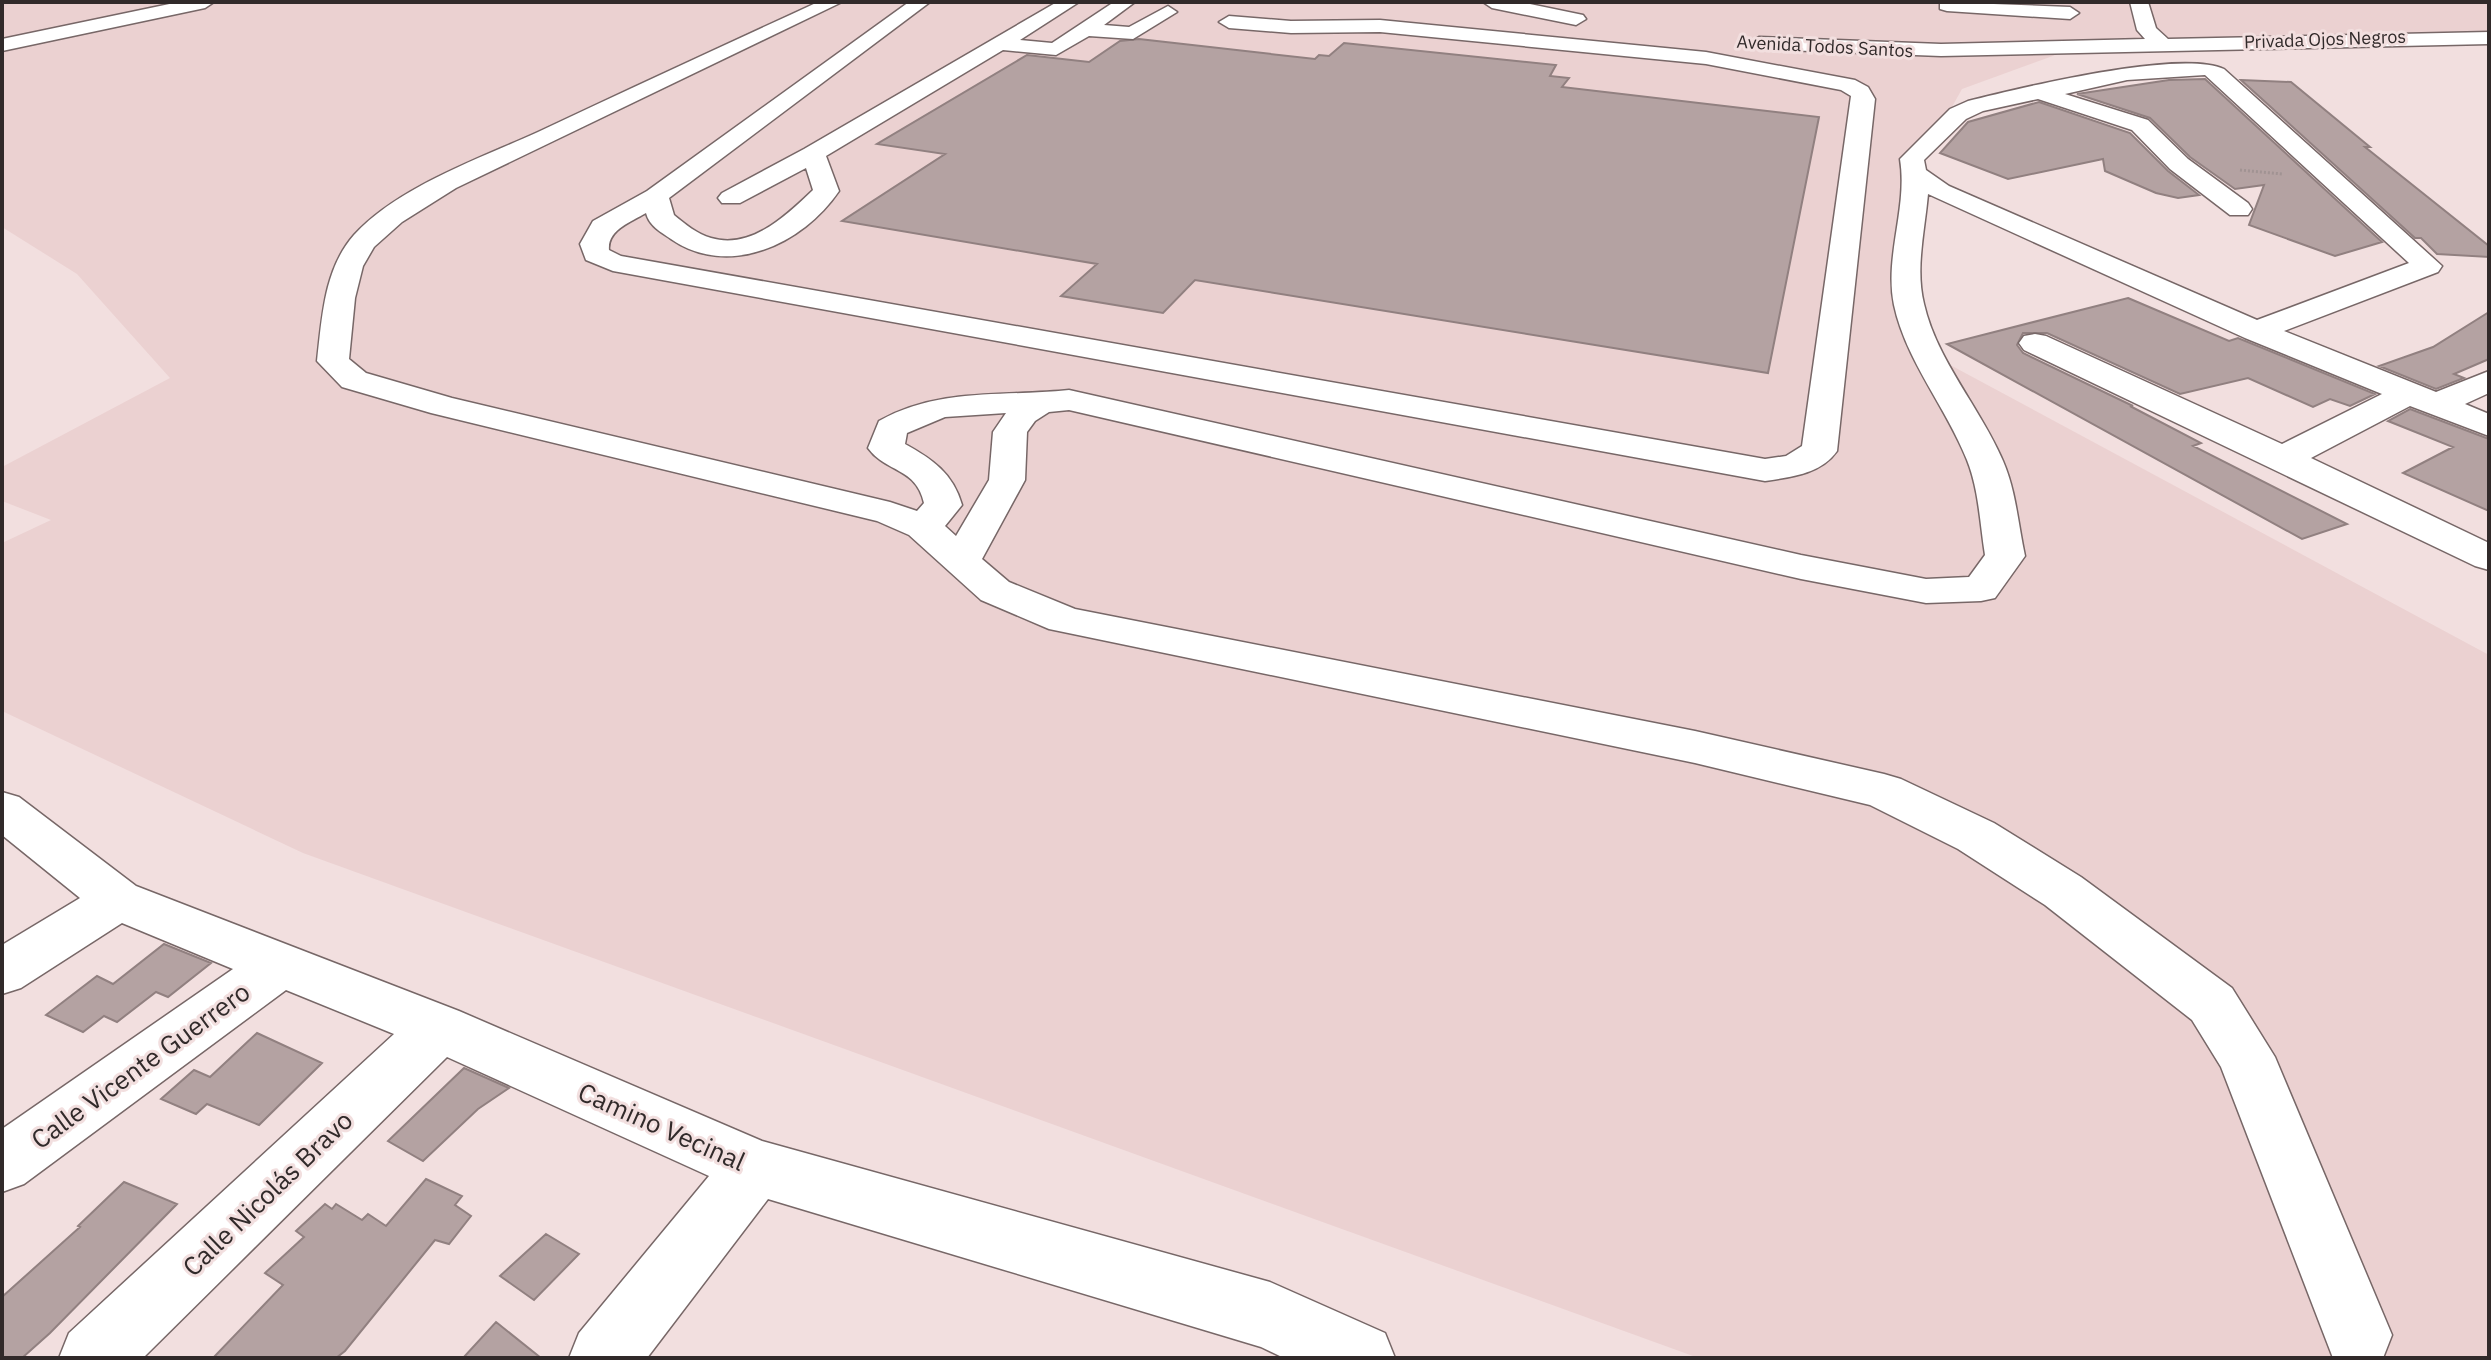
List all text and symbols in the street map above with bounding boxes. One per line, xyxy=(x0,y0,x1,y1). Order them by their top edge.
street label: Privada Ojos Negros xyxy=(2244,25,2406,53)
street label: Avenida Todos Santos xyxy=(1736,30,1914,62)
street label: Calle Vicente Guerrero xyxy=(24,974,256,1156)
street label: Camino Vecinal xyxy=(573,1074,751,1178)
street label: Calle Nicolás Bravo xyxy=(175,1103,359,1283)

